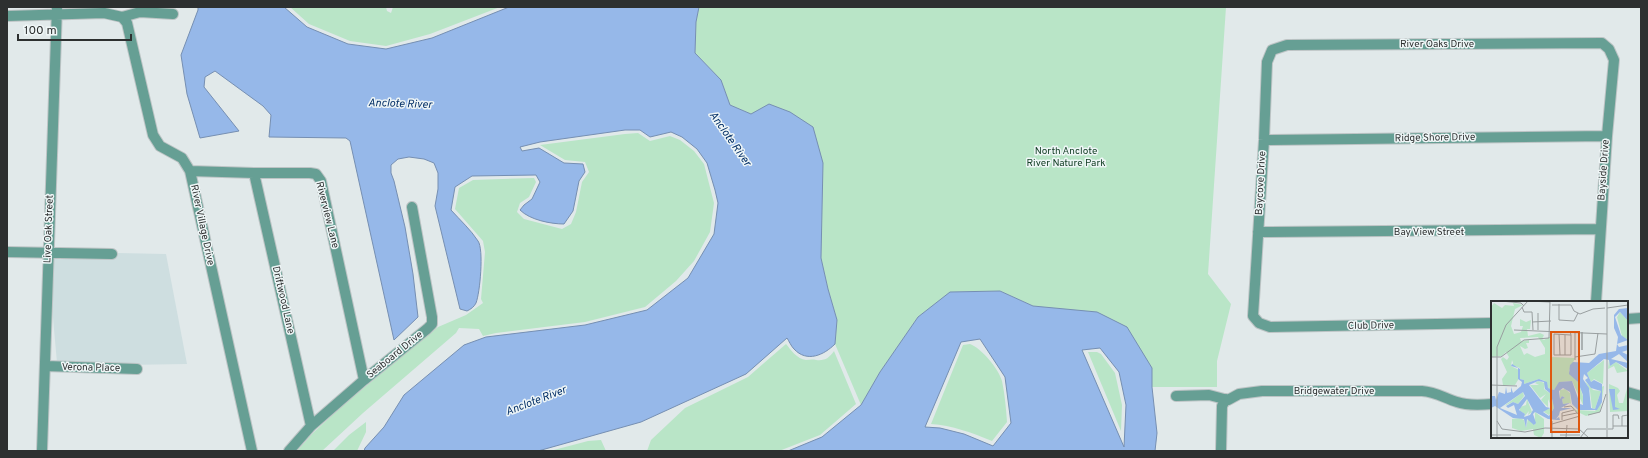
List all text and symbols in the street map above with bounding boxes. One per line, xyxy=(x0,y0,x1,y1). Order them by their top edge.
scale bar xyxy=(18,16,131,42)
text: 100 m xyxy=(24,23,57,39)
street label: River Oaks Drive xyxy=(1400,38,1474,51)
water label: Anclote River xyxy=(368,96,433,112)
water label: Anclote River xyxy=(706,109,755,170)
street label: Ridge Shore Drive xyxy=(1395,131,1475,145)
street label: Bayside Drive xyxy=(1595,139,1613,201)
park label: North Anclote River Nature Park xyxy=(1026,145,1106,170)
street label: Baycove Drive xyxy=(1253,151,1269,215)
street label: Riverview Lane xyxy=(312,180,342,250)
street label: River Village Drive xyxy=(187,183,217,267)
street label: Live Oak Street xyxy=(41,194,57,263)
street label: Bay View Street xyxy=(1394,226,1464,239)
street label: Driftwood Lane xyxy=(269,265,297,335)
inset map xyxy=(1491,301,1628,438)
street label: Club Drive xyxy=(1348,319,1394,333)
street label: Seaboard Drive xyxy=(364,328,426,382)
street label: Verona Place xyxy=(62,361,120,375)
water label: Anclote River xyxy=(504,383,569,419)
street label: Bridgewater Drive xyxy=(1294,385,1374,398)

